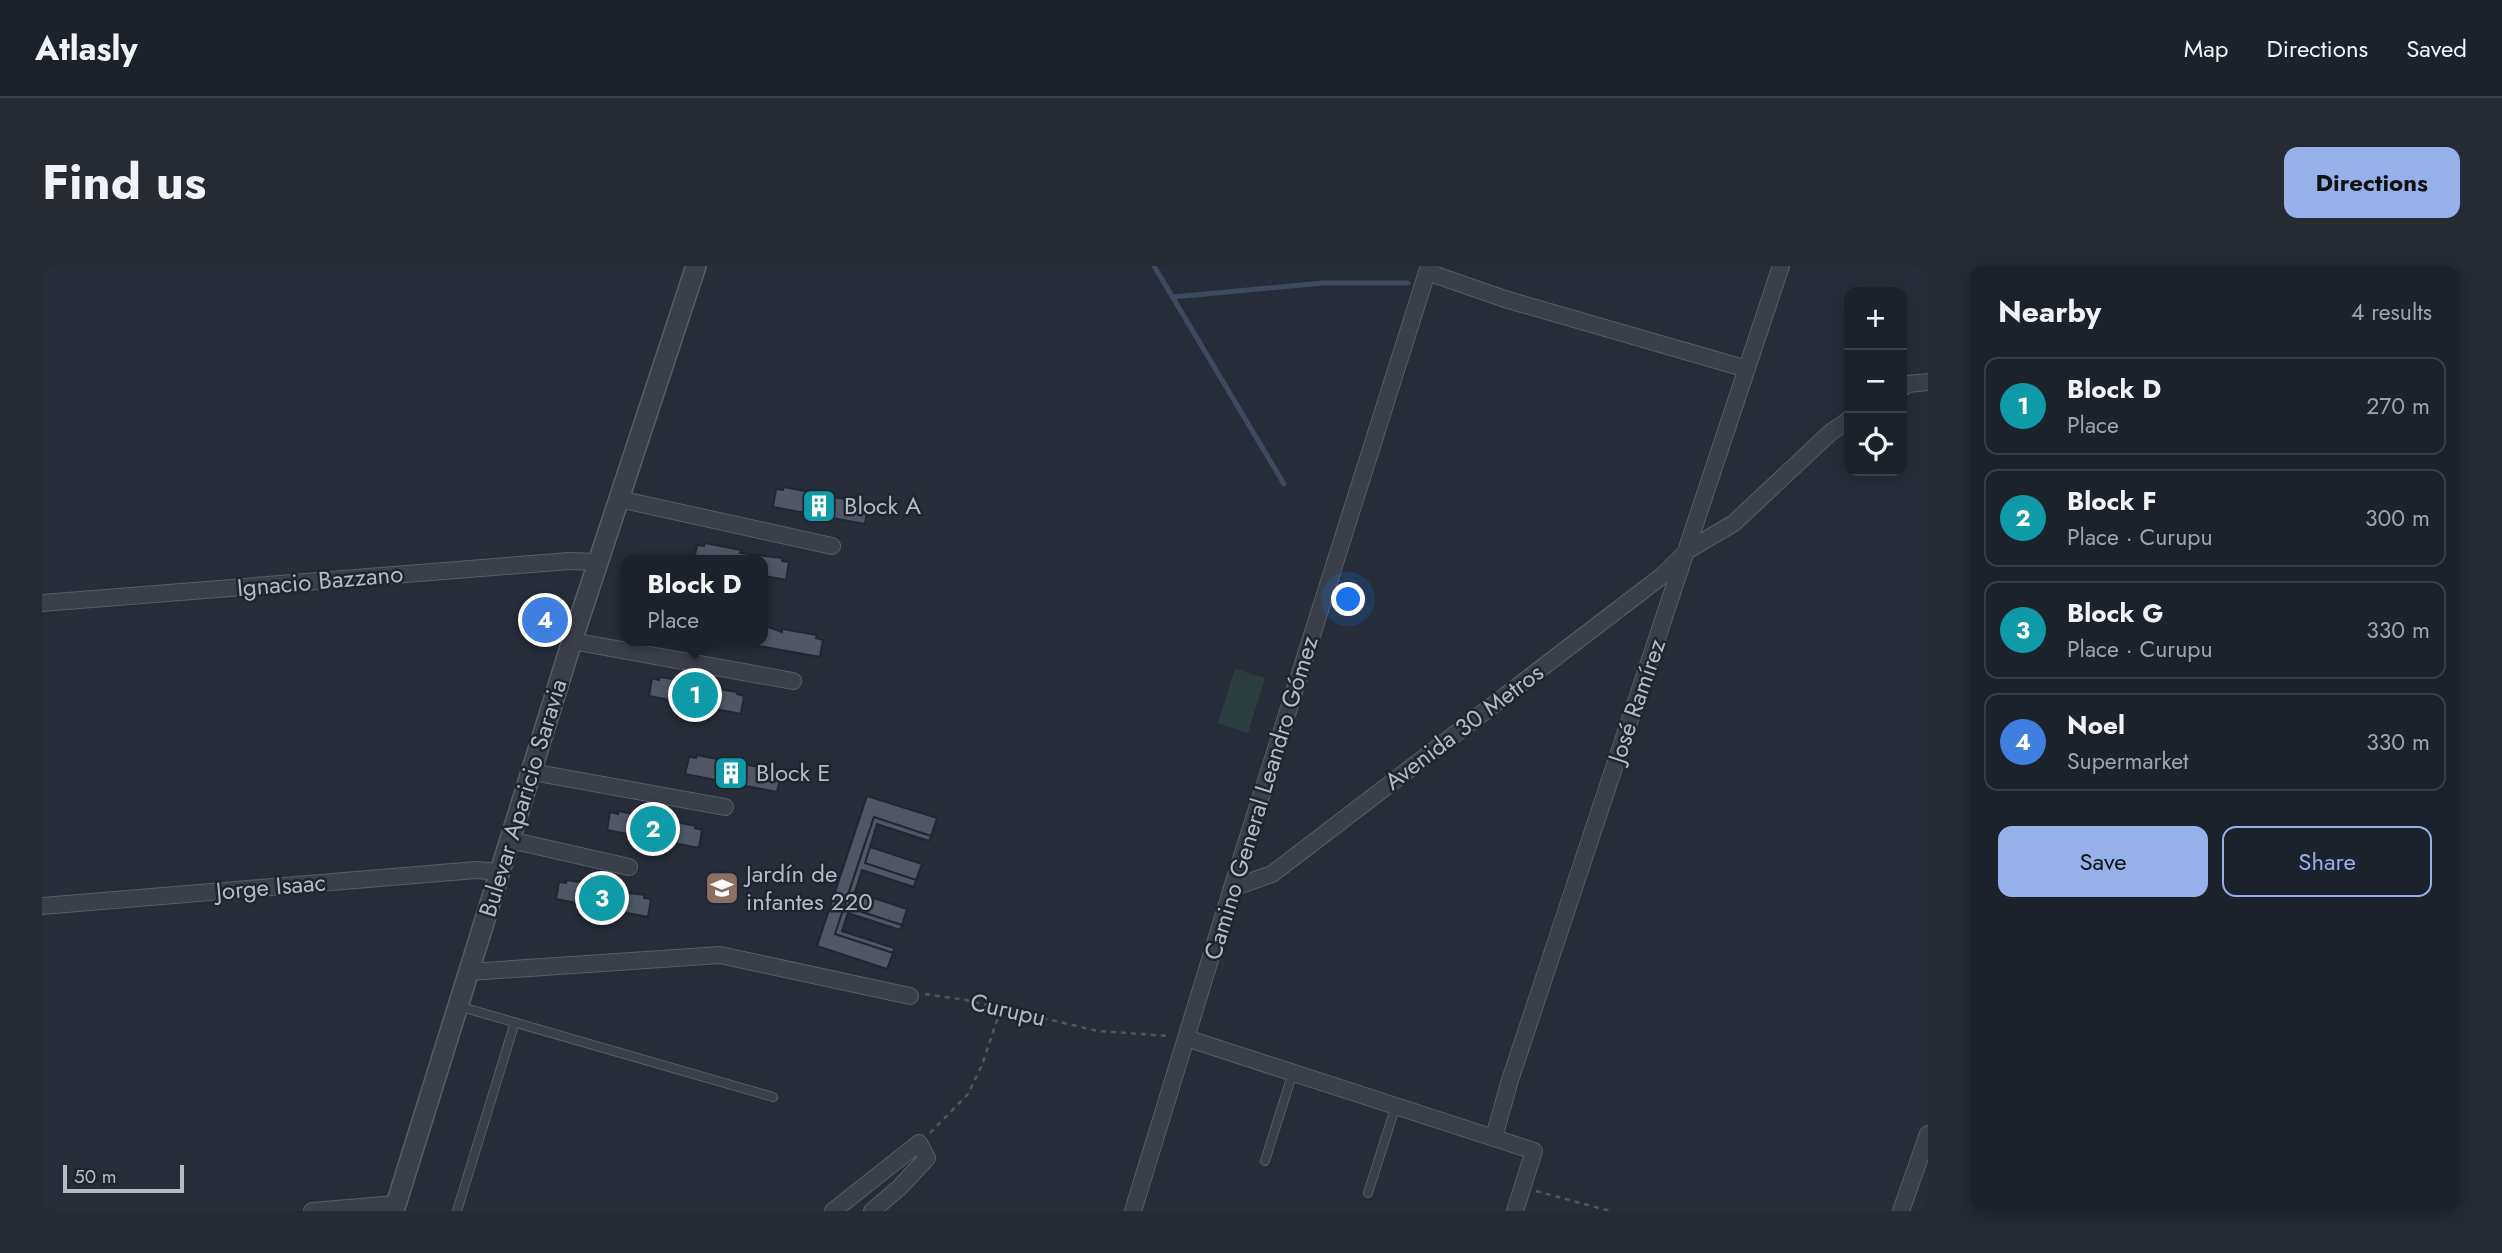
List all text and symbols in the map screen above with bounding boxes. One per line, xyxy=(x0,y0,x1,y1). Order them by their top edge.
text: Atlasly xyxy=(35,25,138,72)
text: Map xyxy=(2184,31,2229,66)
text: Directions xyxy=(2267,31,2368,66)
text: Saved xyxy=(2406,31,2467,66)
text: Find us xyxy=(42,147,206,217)
button: Directions xyxy=(2284,147,2460,218)
map controls xyxy=(1844,287,1907,476)
button: + xyxy=(1844,287,1907,350)
text: Nearby xyxy=(1998,290,2101,333)
text: 4 results xyxy=(2351,295,2432,329)
button: − xyxy=(1844,350,1907,413)
text: Block D xyxy=(2067,370,2161,408)
text: 1 xyxy=(2017,389,2029,423)
text: 270 m xyxy=(2366,389,2430,423)
text: Place xyxy=(2067,408,2119,442)
button: locate xyxy=(1844,413,1907,476)
text: Block F xyxy=(2067,482,2157,520)
building icon: Block A xyxy=(800,487,838,525)
place label: Block A xyxy=(844,488,921,523)
text: 2 xyxy=(2015,501,2031,535)
text: 300 m xyxy=(2365,501,2430,535)
text: Place · Curupu xyxy=(2067,520,2212,554)
popup xyxy=(621,555,768,646)
street label: Ignacio Bazzano xyxy=(235,556,405,605)
text: Block D xyxy=(647,565,742,603)
your location xyxy=(1331,582,1365,616)
pin: 4 xyxy=(522,594,568,646)
text: Block G xyxy=(2067,594,2163,632)
text: Place xyxy=(647,603,699,637)
text: 3 xyxy=(2016,613,2030,647)
text: 330 m xyxy=(2366,613,2430,647)
street label: Camino General Leandro Gómez xyxy=(1195,632,1327,964)
text: Place · Curupu xyxy=(2067,632,2212,666)
street label: José Ramírez xyxy=(1598,634,1674,770)
street label: Avenida 30 Metros xyxy=(1377,655,1551,798)
pin: 1 xyxy=(672,669,718,721)
street label: Bulevar Aparicio Saravia xyxy=(470,674,575,921)
text: Noel xyxy=(2067,706,2125,744)
text: 4 xyxy=(2015,725,2031,759)
text: 330 m xyxy=(2366,725,2430,759)
text: Supermarket xyxy=(2067,744,2189,778)
building icon: Block E xyxy=(712,754,750,792)
place label: Block E xyxy=(756,755,830,790)
pin: 2 xyxy=(630,803,676,855)
button: Save xyxy=(1998,826,2208,897)
button: Share xyxy=(2222,826,2432,897)
place label: Jardín de infantes 220 xyxy=(743,856,873,919)
street label: Jorge Isaac xyxy=(212,864,327,909)
school or university icon: Jardín de infantes 220 xyxy=(703,869,741,907)
pin: 3 xyxy=(579,872,625,924)
street label: Curupu xyxy=(967,984,1049,1035)
scale bar xyxy=(63,1162,184,1194)
text: 50 m xyxy=(74,1163,117,1190)

